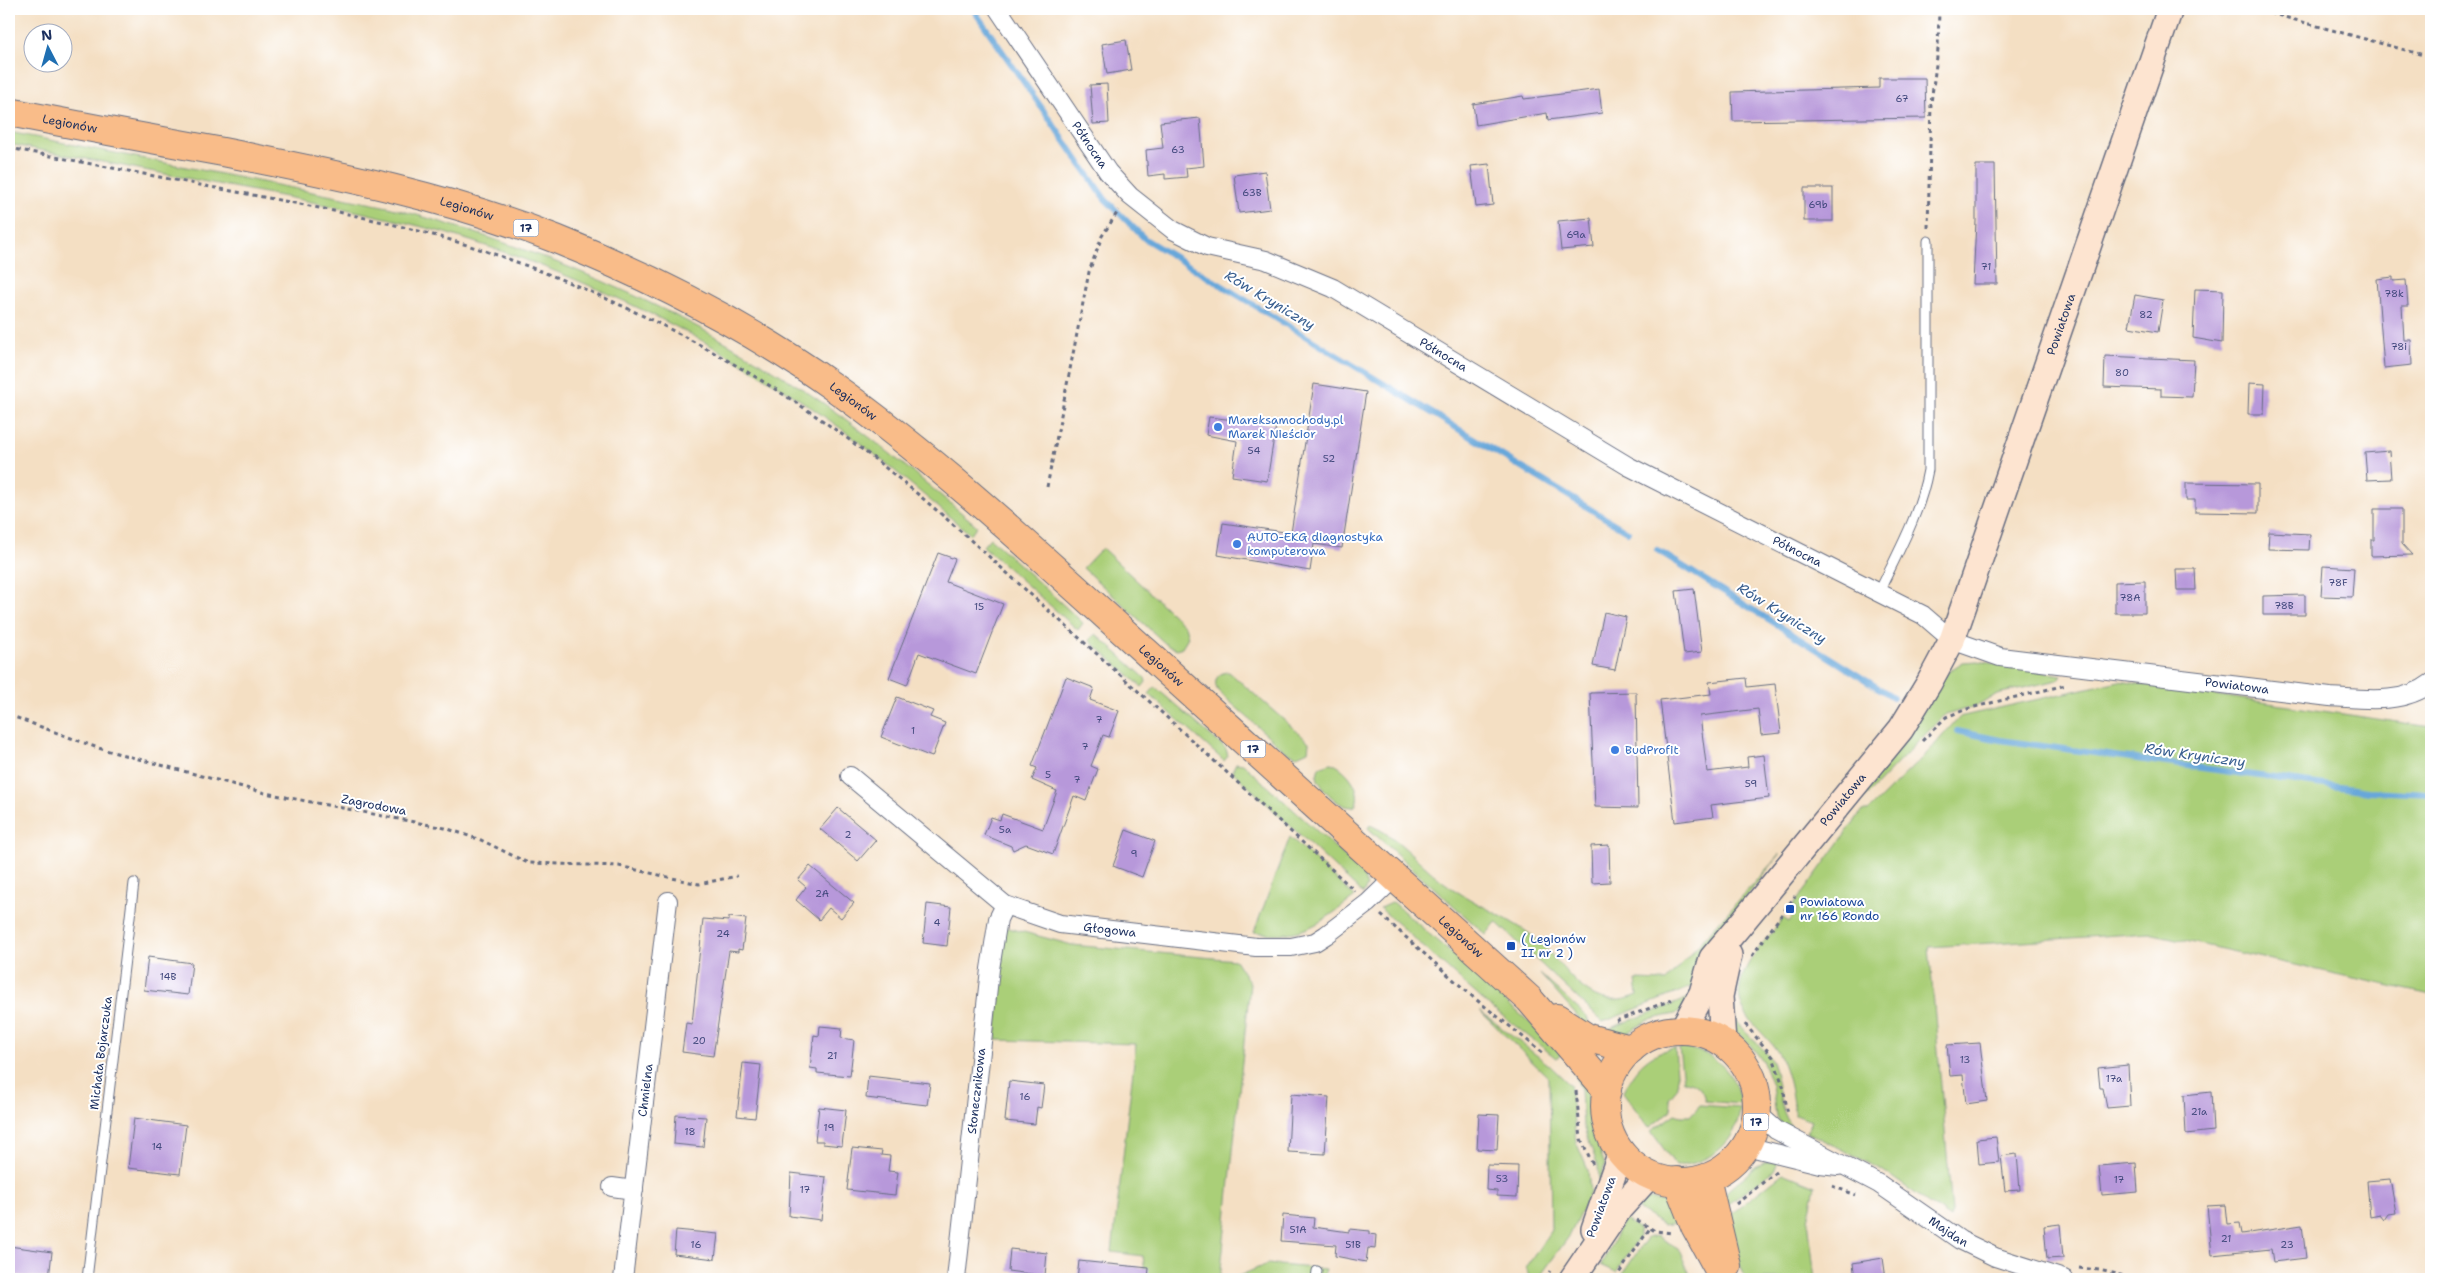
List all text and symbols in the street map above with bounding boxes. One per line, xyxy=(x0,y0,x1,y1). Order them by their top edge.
north arrow xyxy=(22,22,72,72)
text: N xyxy=(40,26,53,45)
house number: 67 xyxy=(1896,92,1908,105)
street label: Legionów xyxy=(41,111,99,137)
street label: Północna xyxy=(1068,118,1112,172)
house number: 63 xyxy=(1171,143,1185,156)
house number: 63B xyxy=(1242,186,1262,199)
street label: Legionów xyxy=(438,193,496,224)
house number: 69b xyxy=(1808,198,1828,211)
road number: 17 xyxy=(514,220,538,237)
house number: 69a xyxy=(1566,228,1586,241)
house number: 71 xyxy=(1981,260,1991,273)
water label: Rów Kryniczny xyxy=(1222,266,1318,334)
house number: 78k xyxy=(2384,287,2404,300)
street label: Powiatowa xyxy=(2043,291,2079,357)
house number: 82 xyxy=(2139,308,2153,321)
street label: Północna xyxy=(1416,334,1471,376)
house number: 78i xyxy=(2391,340,2407,353)
house number: 80 xyxy=(2115,366,2129,379)
street label: Legionów xyxy=(826,378,881,425)
place label: Mareksamochody.pl Marek Nieścior xyxy=(1228,412,1344,442)
marker: Mareksamochody.pl Marek Nieścior xyxy=(1212,421,1224,433)
house number: 54 xyxy=(1248,444,1260,457)
house number: 52 xyxy=(1323,452,1335,465)
place label: AUTO-EKG diagnostyka komputerowa xyxy=(1247,529,1383,559)
street label: Północna xyxy=(1770,532,1825,571)
marker: AUTO-EKG diagnostyka komputerowa xyxy=(1231,538,1243,550)
house number: 78F xyxy=(2328,576,2348,589)
water label: Rów Kryniczny xyxy=(1734,578,1830,648)
house number: 78A xyxy=(2120,591,2140,604)
house number: 78B xyxy=(2274,599,2294,612)
house number: 15 xyxy=(974,600,984,613)
street label: Legionów xyxy=(1135,641,1188,691)
street label: Powiatowa xyxy=(2204,674,2270,698)
house number: 7 xyxy=(1096,713,1103,726)
house number: 1 xyxy=(911,724,915,737)
water label: Rów Kryniczny xyxy=(2143,739,2247,771)
house number: 7 xyxy=(1082,740,1089,753)
road number: 17 xyxy=(1240,741,1266,758)
place label: BudProfit xyxy=(1625,742,1679,758)
marker: BudProfit xyxy=(1609,744,1621,756)
house number: 5 xyxy=(1045,768,1051,781)
street label: Powiatowa xyxy=(1816,769,1870,830)
house number: 7 xyxy=(1074,773,1081,786)
house number: 59 xyxy=(1745,777,1757,790)
street label: Zagrodowa xyxy=(340,791,408,819)
house number: 5a xyxy=(999,823,1012,836)
house number: 2 xyxy=(845,828,852,841)
house number: 9 xyxy=(1131,847,1138,860)
house number: 2A xyxy=(815,887,829,900)
place label: Powiatowa nr 166 Rondo xyxy=(1800,894,1879,924)
marker: Powiatowa nr 166 Rondo xyxy=(1784,903,1796,915)
street label: Legionów xyxy=(1435,912,1487,962)
house number: 4 xyxy=(934,916,941,929)
street label: Głogowa xyxy=(1083,919,1138,941)
house number: 24 xyxy=(716,927,730,940)
place label: ( Legionów II nr 2 ) xyxy=(1521,931,1586,961)
marker: ( Legionów II nr 2 ) xyxy=(1505,940,1517,952)
house number: 14B xyxy=(160,970,176,983)
street label: Michała Bojarczuka xyxy=(86,995,116,1111)
house number: 20 xyxy=(692,1034,706,1047)
street label: Słonecznikowa xyxy=(964,1047,989,1135)
house number: 21 xyxy=(827,1049,837,1062)
house number: 13 xyxy=(1960,1053,1970,1066)
street label: Chmielna xyxy=(634,1062,657,1118)
house number: 17a xyxy=(2106,1072,2123,1085)
house number: 16 xyxy=(1020,1090,1030,1103)
house number: 21a xyxy=(2191,1105,2208,1118)
road number: 17 xyxy=(1744,1114,1768,1130)
house number: 19 xyxy=(824,1121,834,1134)
house number: 18 xyxy=(684,1125,696,1138)
house number: 14 xyxy=(152,1140,162,1153)
house number: 53 xyxy=(1496,1172,1508,1185)
house number: 17 xyxy=(2114,1173,2124,1186)
street label: Powiatowa xyxy=(1582,1174,1620,1240)
house number: 17 xyxy=(800,1183,810,1196)
street label: Majdan xyxy=(1925,1213,1971,1251)
house number: 51A xyxy=(1290,1223,1306,1236)
house number: 21 xyxy=(2221,1232,2231,1245)
house number: 16 xyxy=(691,1238,701,1251)
house number: 51B xyxy=(1345,1238,1361,1251)
house number: 23 xyxy=(2280,1238,2294,1251)

